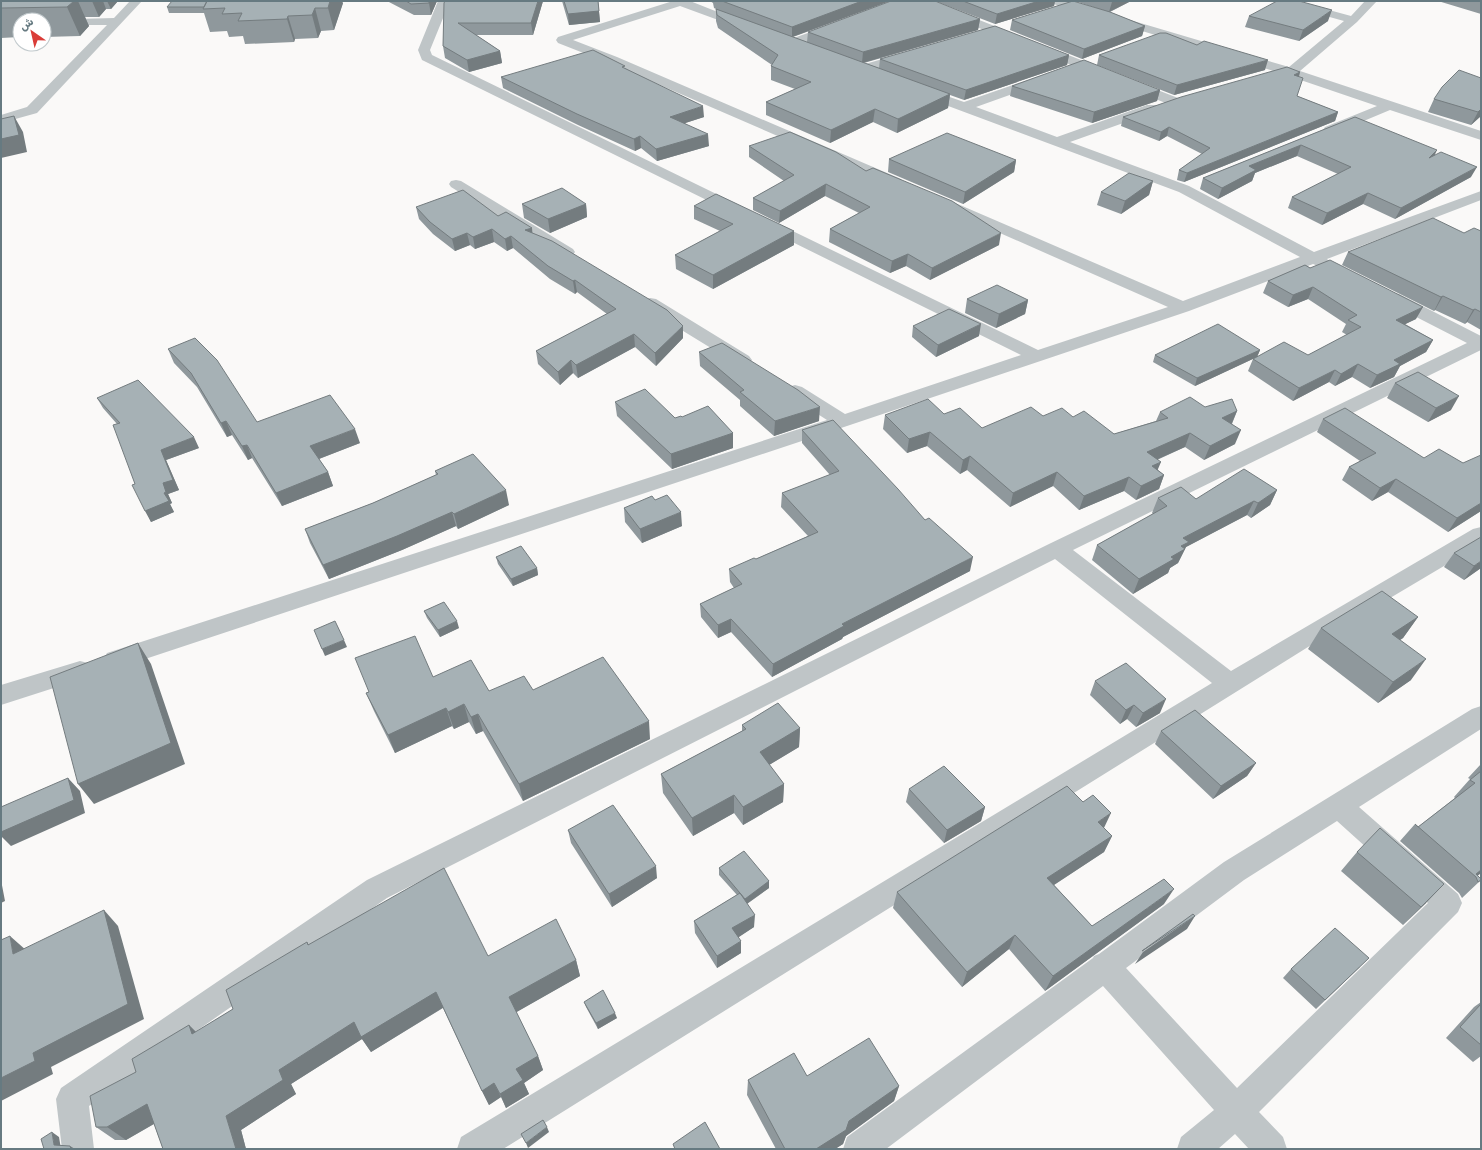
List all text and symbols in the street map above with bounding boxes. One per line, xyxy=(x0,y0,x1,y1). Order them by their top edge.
north arrow xyxy=(12,12,52,52)
text: ش xyxy=(17,15,36,33)

